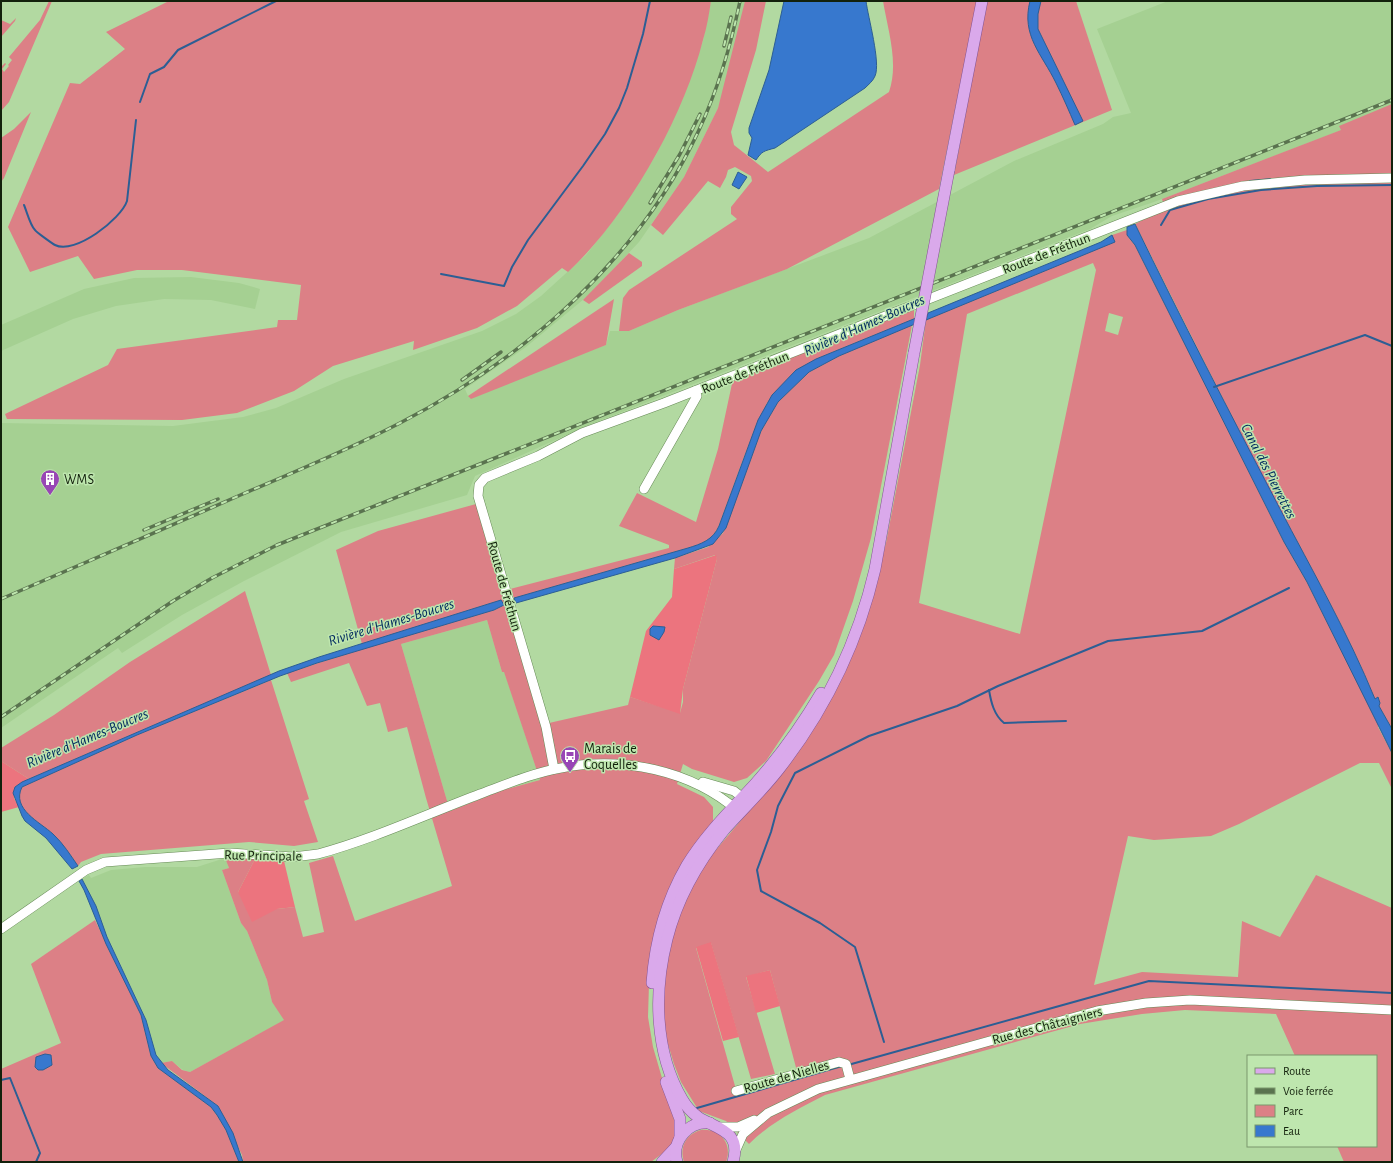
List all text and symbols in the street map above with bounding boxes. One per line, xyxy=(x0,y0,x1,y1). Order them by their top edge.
street label: Route de Fréthun xyxy=(1001,231,1092,277)
water label: Rivière d'Hames-Boucres xyxy=(802,292,927,359)
street label: Route de Fréthun xyxy=(700,349,791,397)
water label: Canal des Pierrettes xyxy=(1238,421,1299,521)
building icon: WMS xyxy=(39,468,61,496)
place label: WMS xyxy=(64,473,94,487)
street label: Route de Fréthun xyxy=(485,540,524,633)
water label: Rivière d'Hames-Boucres xyxy=(327,596,456,649)
water label: Rivière d'Hames-Boucres xyxy=(24,706,150,771)
place label: Marais de Coquelles xyxy=(584,742,637,772)
bus stop icon: Marais de Coquelles xyxy=(559,745,581,773)
street label: Rue Principale xyxy=(224,848,302,864)
street label: Rue des Châtaigniers xyxy=(991,1005,1104,1047)
legend xyxy=(1247,1055,1377,1147)
street label: Route de Nielles xyxy=(742,1058,831,1096)
text: Route xyxy=(1283,1065,1310,1077)
text: Voie ferrée xyxy=(1283,1085,1333,1097)
text: Parc xyxy=(1283,1105,1303,1117)
text: Eau xyxy=(1283,1125,1300,1137)

